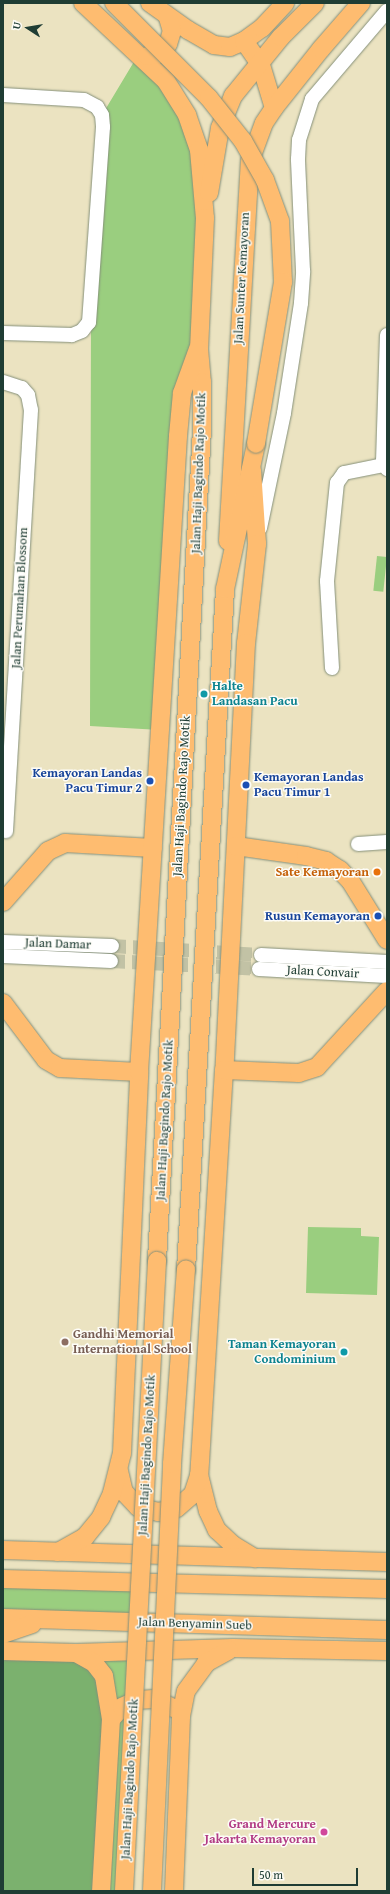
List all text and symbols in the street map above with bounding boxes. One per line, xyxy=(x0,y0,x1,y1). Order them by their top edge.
north arrow xyxy=(8,8,48,48)
text: U xyxy=(8,20,25,31)
street label: Jalan Sunter Kemayoran xyxy=(231,212,253,344)
street label: Jalan Haji Bagindo Rajo Motik xyxy=(188,392,210,554)
street label: Jalan Perumahan Blossom xyxy=(9,527,31,669)
place label: Halte Landasan Pacu xyxy=(212,679,298,710)
marker: Halte Landasan Pacu xyxy=(199,689,209,699)
street label: Jalan Haji Bagindo Rajo Motik xyxy=(170,715,194,877)
place label: Kemayoran Landas Pacu Timur 2 xyxy=(32,766,142,797)
place label: Kemayoran Landas Pacu Timur 1 xyxy=(254,770,364,801)
marker: Kemayoran Landas Pacu Timur 2 xyxy=(145,776,155,786)
marker: Kemayoran Landas Pacu Timur 1 xyxy=(241,780,251,790)
place label: Sate Kemayoran xyxy=(275,864,369,880)
marker: Sate Kemayoran xyxy=(372,867,382,877)
place label: Rusun Kemayoran xyxy=(265,908,370,924)
marker: Rusun Kemayoran xyxy=(373,911,383,921)
street label: Jalan Damar xyxy=(25,935,91,953)
street label: Jalan Convair xyxy=(286,962,360,982)
street label: Jalan Haji Bagindo Rajo Motik xyxy=(153,1039,177,1201)
place label: Gandhi Memorial International School xyxy=(73,1327,192,1358)
marker: Gandhi Memorial International School xyxy=(60,1337,70,1347)
place label: Taman Kemayoran Condominium xyxy=(228,1337,336,1368)
marker: Taman Kemayoran Condominium xyxy=(339,1347,349,1357)
street label: Jalan Haji Bagindo Rajo Motik xyxy=(135,1374,159,1536)
street label: Jalan Benyamin Sueb xyxy=(138,1614,252,1634)
street label: Jalan Haji Bagindo Rajo Motik xyxy=(118,1698,142,1860)
place label: Grand Mercure Jakarta Kemayoran xyxy=(204,1817,316,1848)
marker: Grand Mercure Jakarta Kemayoran xyxy=(319,1827,329,1837)
scale bar xyxy=(254,1860,360,1886)
text: 50 m xyxy=(259,1866,283,1883)

